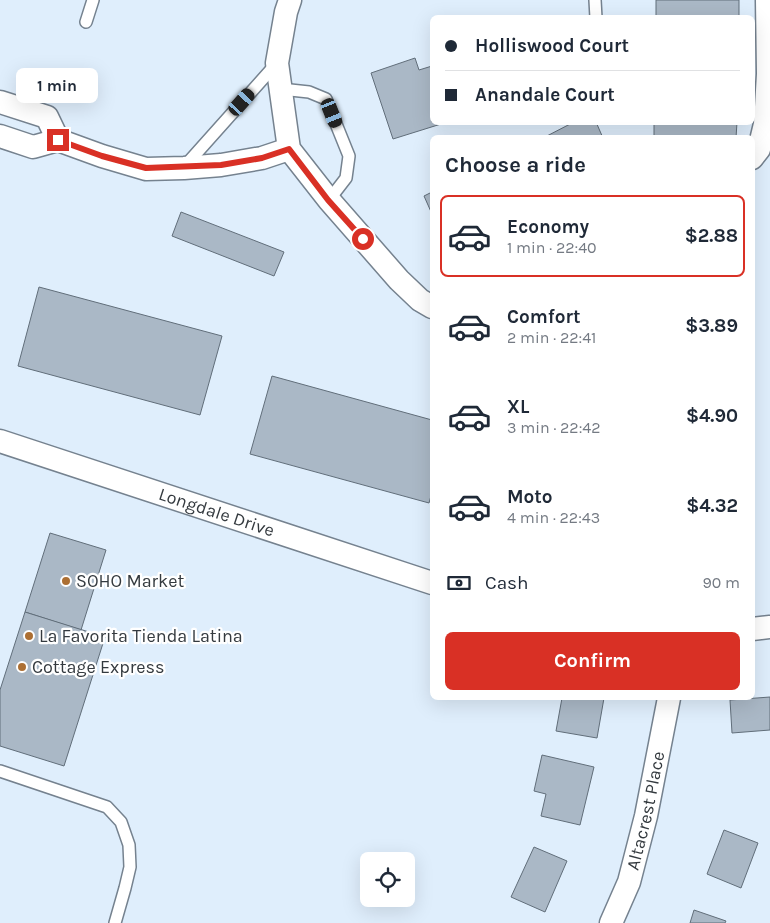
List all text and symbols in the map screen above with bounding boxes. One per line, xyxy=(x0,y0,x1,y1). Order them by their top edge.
text: Holliswood Court xyxy=(475,35,629,57)
callout: 1 min xyxy=(17,68,99,102)
text: 1 min xyxy=(37,76,77,95)
text: Anandale Court xyxy=(475,84,615,106)
car xyxy=(226,86,257,118)
car xyxy=(319,96,344,130)
route end xyxy=(47,129,69,151)
text: Choose a ride xyxy=(445,152,586,178)
icon: car xyxy=(447,214,492,259)
text: Economy xyxy=(507,216,589,238)
text: $2.88 xyxy=(685,225,738,247)
route start xyxy=(352,228,374,250)
text: 1 min · 22:40 xyxy=(507,238,597,257)
icon: car xyxy=(447,304,492,349)
text: Comfort xyxy=(507,306,581,328)
text: $3.89 xyxy=(685,315,738,337)
text: 2 min · 22:41 xyxy=(507,328,596,347)
icon: car xyxy=(447,394,492,439)
text: XL xyxy=(507,396,529,418)
text: $4.90 xyxy=(686,405,738,427)
text: 3 min · 22:42 xyxy=(507,418,601,437)
street label: Longdale Drive xyxy=(156,483,277,541)
icon: car xyxy=(447,484,492,529)
text: Moto xyxy=(507,486,553,508)
text: $4.32 xyxy=(686,495,738,517)
text: 4 min · 22:43 xyxy=(507,508,600,527)
icon: cash xyxy=(445,569,473,597)
place label: SOHO Market xyxy=(76,570,184,592)
text: Cash xyxy=(485,572,529,594)
text: 90 m xyxy=(702,573,740,592)
marker: SOHO Market xyxy=(60,575,72,587)
place label: La Favorita Tienda Latina xyxy=(39,625,243,647)
marker: La Favorita Tienda Latina xyxy=(23,630,35,642)
button: Confirm xyxy=(445,632,740,690)
place label: Cottage Express xyxy=(32,656,165,678)
marker: Cottage Express xyxy=(16,661,28,673)
street label: Altacrest Place xyxy=(621,749,669,873)
map controls xyxy=(360,852,415,907)
button: locate xyxy=(360,852,415,907)

